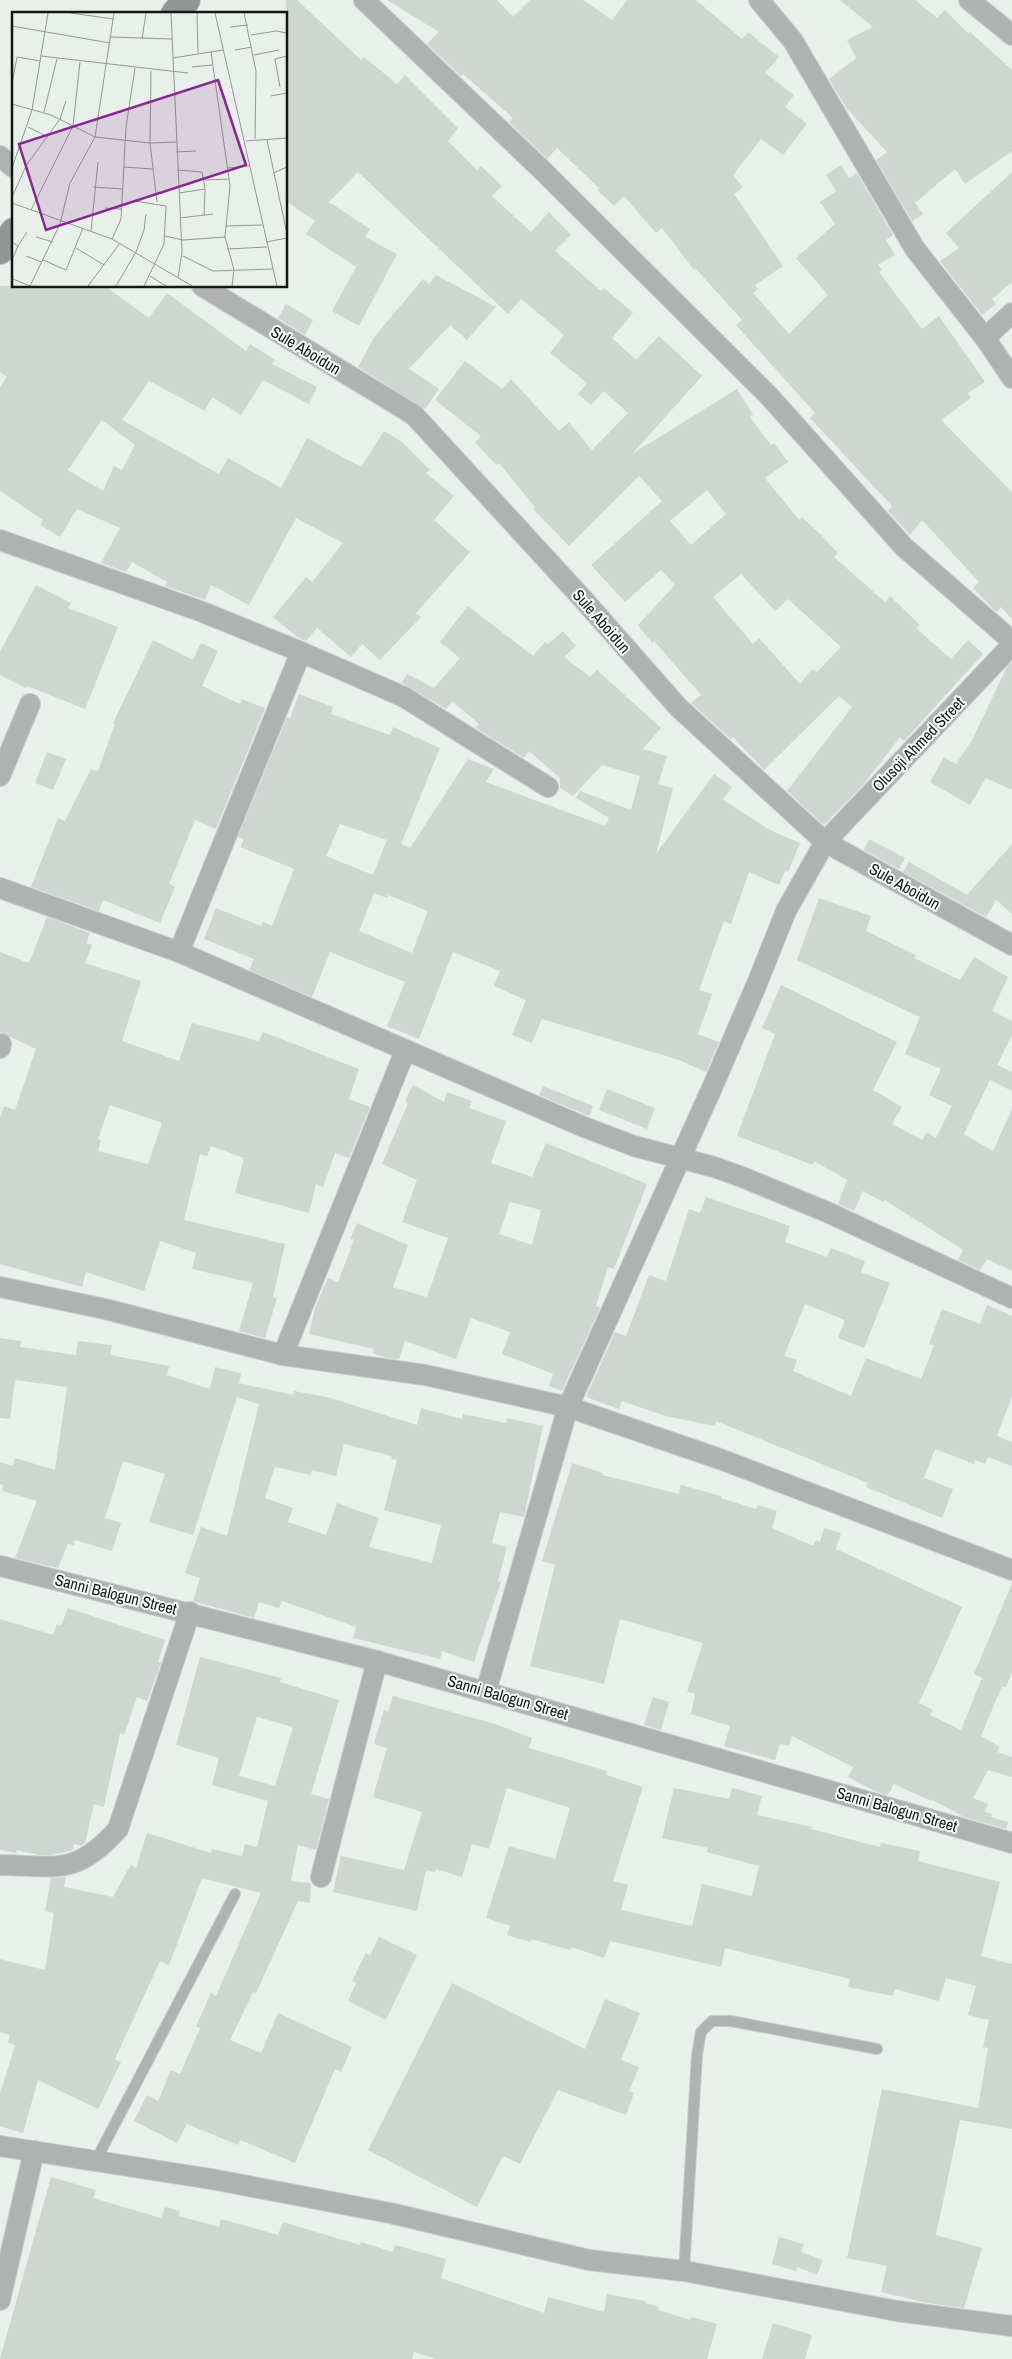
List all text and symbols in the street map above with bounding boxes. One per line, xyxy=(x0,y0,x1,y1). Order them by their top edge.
inset map xyxy=(12,12,288,288)
street label: Sule Aboidun xyxy=(267,320,345,380)
street label: Sule Aboidun xyxy=(568,584,636,658)
street label: Olusoji Ahmed Street xyxy=(867,692,969,796)
street label: Sule Aboidun xyxy=(866,857,944,915)
street label: Sanni Balogun Street xyxy=(53,1568,180,1620)
street label: Sanni Balogun Street xyxy=(445,1669,571,1725)
street label: Sanni Balogun Street xyxy=(834,1781,960,1837)

